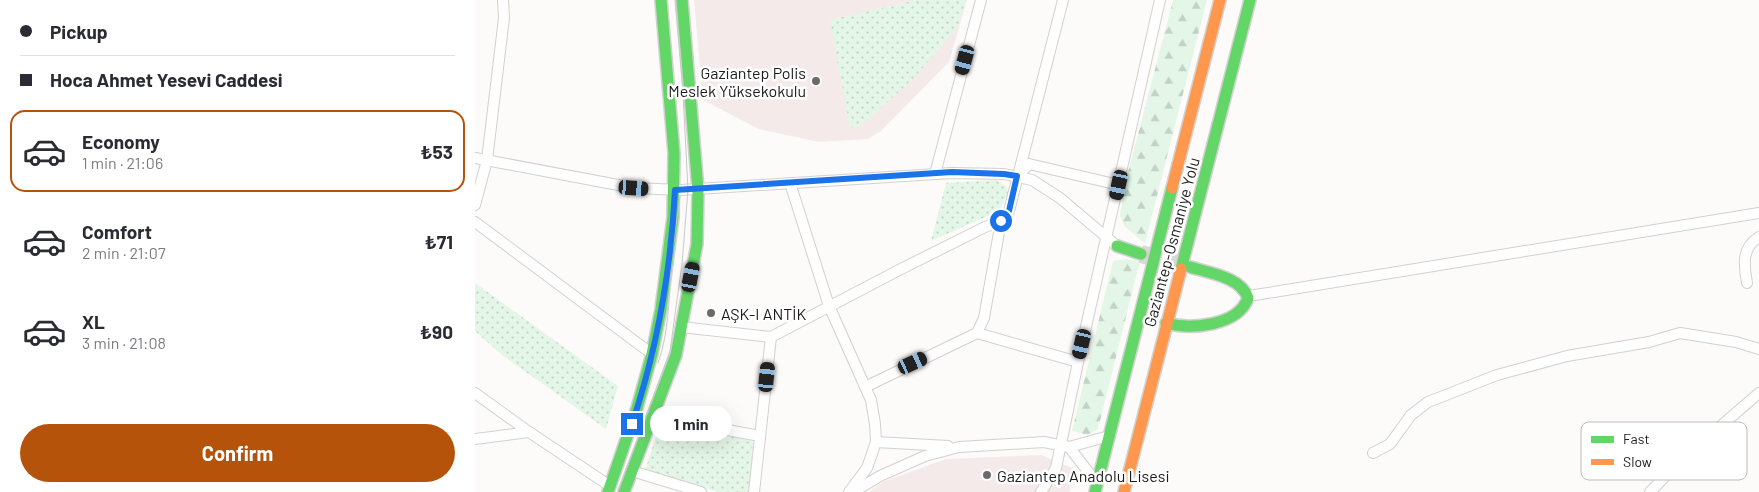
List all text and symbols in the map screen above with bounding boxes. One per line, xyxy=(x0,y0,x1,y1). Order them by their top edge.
text: Pickup xyxy=(50,20,108,43)
car xyxy=(953,44,976,76)
place label: Gaziantep Polis Meslek Yüksekokulu xyxy=(668,63,806,100)
text: Hoca Ahmet Yesevi Caddesi xyxy=(50,68,283,91)
marker: Gaziantep Polis Meslek Yüksekokulu xyxy=(810,75,822,87)
icon: car xyxy=(22,129,67,174)
text: Economy xyxy=(82,130,160,153)
text: ₺53 xyxy=(420,140,453,163)
text: 1 min · 21:06 xyxy=(82,153,163,172)
street label: Gaziantep-Osmaniye Yolu xyxy=(1139,155,1203,329)
car xyxy=(1108,169,1129,201)
car xyxy=(618,179,649,197)
route start xyxy=(990,210,1012,232)
icon: car xyxy=(22,219,67,264)
text: Comfort xyxy=(82,220,152,243)
text: ₺71 xyxy=(424,230,453,253)
text: 2 min · 21:07 xyxy=(82,243,165,262)
car xyxy=(680,261,701,293)
place label: AŞK-I ANTİK xyxy=(721,304,806,323)
marker: AŞK-I ANTİK xyxy=(705,307,717,319)
icon: car xyxy=(22,309,67,354)
text: XL xyxy=(82,310,105,333)
text: ₺90 xyxy=(420,320,453,343)
car xyxy=(1071,328,1092,360)
text: 3 min · 21:08 xyxy=(82,333,166,352)
car xyxy=(896,350,929,376)
car xyxy=(757,361,776,393)
callout: 1 min xyxy=(649,406,732,442)
route end xyxy=(621,413,643,435)
text: 1 min xyxy=(673,414,709,433)
legend xyxy=(1581,422,1747,480)
button: Confirm xyxy=(20,424,455,482)
text: Fast xyxy=(1623,430,1649,447)
text: Slow xyxy=(1623,453,1652,470)
place label: Gaziantep Anadolu Lisesi xyxy=(997,466,1169,485)
marker: Gaziantep Anadolu Lisesi xyxy=(981,469,993,481)

